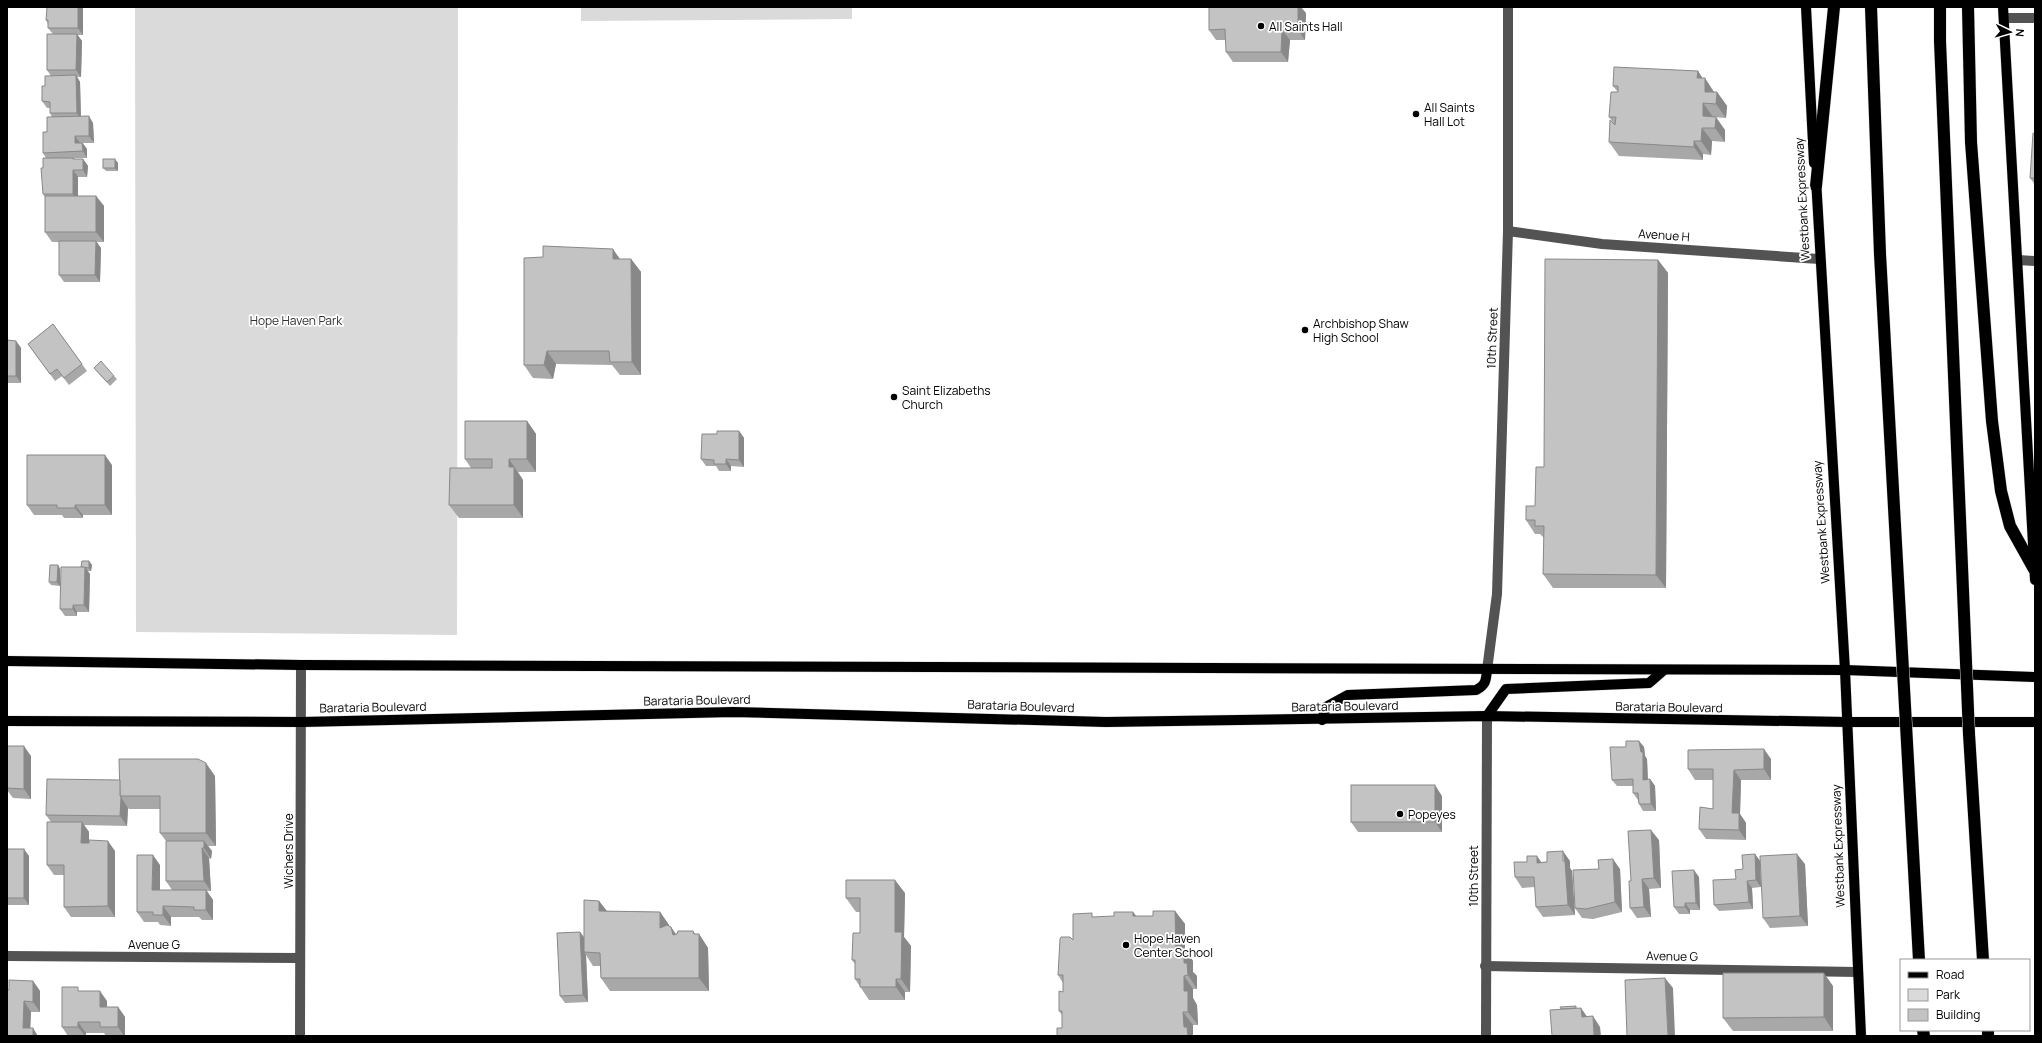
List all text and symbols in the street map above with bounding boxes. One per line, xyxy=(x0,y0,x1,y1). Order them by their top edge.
north arrow xyxy=(1990,12,2030,52)
place label: All Saints Hall xyxy=(1269,18,1343,35)
marker: All Saints Hall xyxy=(1256,21,1266,31)
text: N xyxy=(2013,28,2028,38)
place label: All Saints Hall Lot xyxy=(1424,99,1475,130)
marker: All Saints Hall Lot xyxy=(1411,109,1421,119)
street label: Westbank Expressway xyxy=(1790,136,1814,261)
street label: Avenue H xyxy=(1638,225,1690,245)
street label: 10th Street xyxy=(1482,307,1502,369)
park label: Hope Haven Park xyxy=(250,312,343,329)
place label: Archbishop Shaw High School xyxy=(1313,315,1409,346)
marker: Archbishop Shaw High School xyxy=(1300,325,1310,335)
place label: Saint Elizabeths Church xyxy=(902,382,991,413)
marker: Saint Elizabeths Church xyxy=(889,392,899,402)
street label: Westbank Expressway xyxy=(1808,459,1834,584)
street label: Barataria Boulevard xyxy=(643,691,751,709)
street label: Barataria Boulevard xyxy=(967,696,1075,716)
street label: Barataria Boulevard xyxy=(1291,697,1399,715)
street label: Barataria Boulevard xyxy=(319,698,427,716)
street label: Barataria Boulevard xyxy=(1615,698,1723,716)
street label: Westbank Expressway xyxy=(1827,783,1849,908)
place label: Popeyes xyxy=(1408,806,1456,823)
marker: Popeyes xyxy=(1395,809,1405,819)
street label: Wichers Drive xyxy=(280,813,297,889)
street label: 10th Street xyxy=(1465,845,1482,907)
place label: Hope Haven Center School xyxy=(1134,930,1213,961)
street label: Avenue G xyxy=(128,936,181,953)
marker: Hope Haven Center School xyxy=(1121,940,1131,950)
street label: Avenue G xyxy=(1646,947,1699,965)
legend xyxy=(1900,959,2030,1031)
text: Road xyxy=(1936,966,1964,983)
text: Park xyxy=(1936,986,1961,1003)
text: Building xyxy=(1936,1006,1980,1023)

